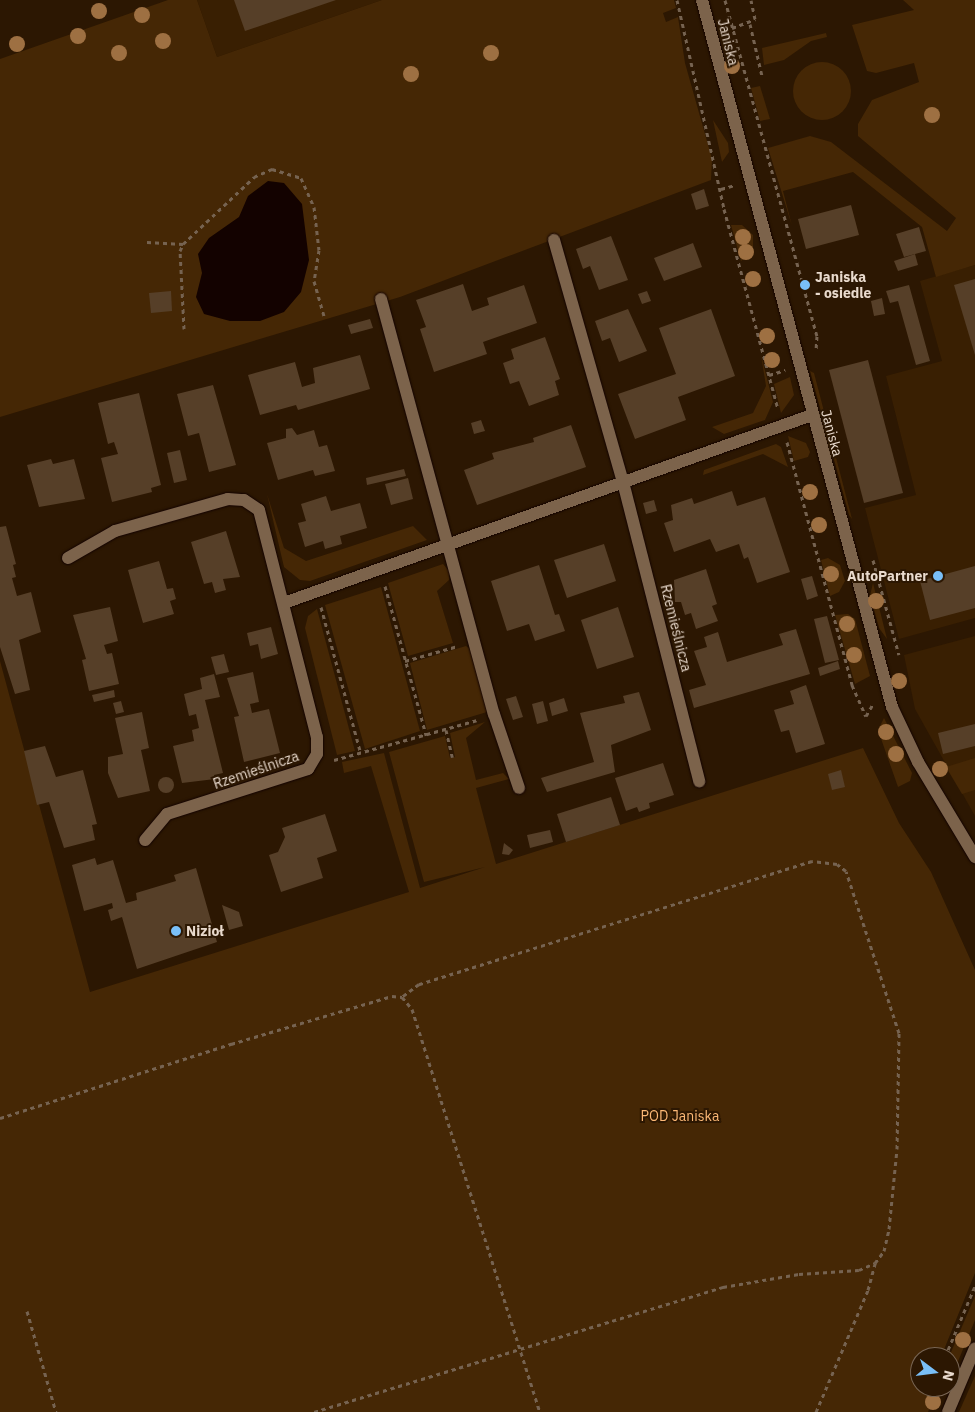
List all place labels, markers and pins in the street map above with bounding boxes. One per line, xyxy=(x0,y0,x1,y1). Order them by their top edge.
place label: Janiska - osiedle xyxy=(815,269,871,302)
marker: Janiska - osiedle xyxy=(799,279,811,291)
place label: AutoPartner xyxy=(847,568,928,584)
marker: AutoPartner xyxy=(932,570,944,582)
place label: Nizioł xyxy=(186,923,224,939)
marker: Nizioł xyxy=(170,925,182,937)

